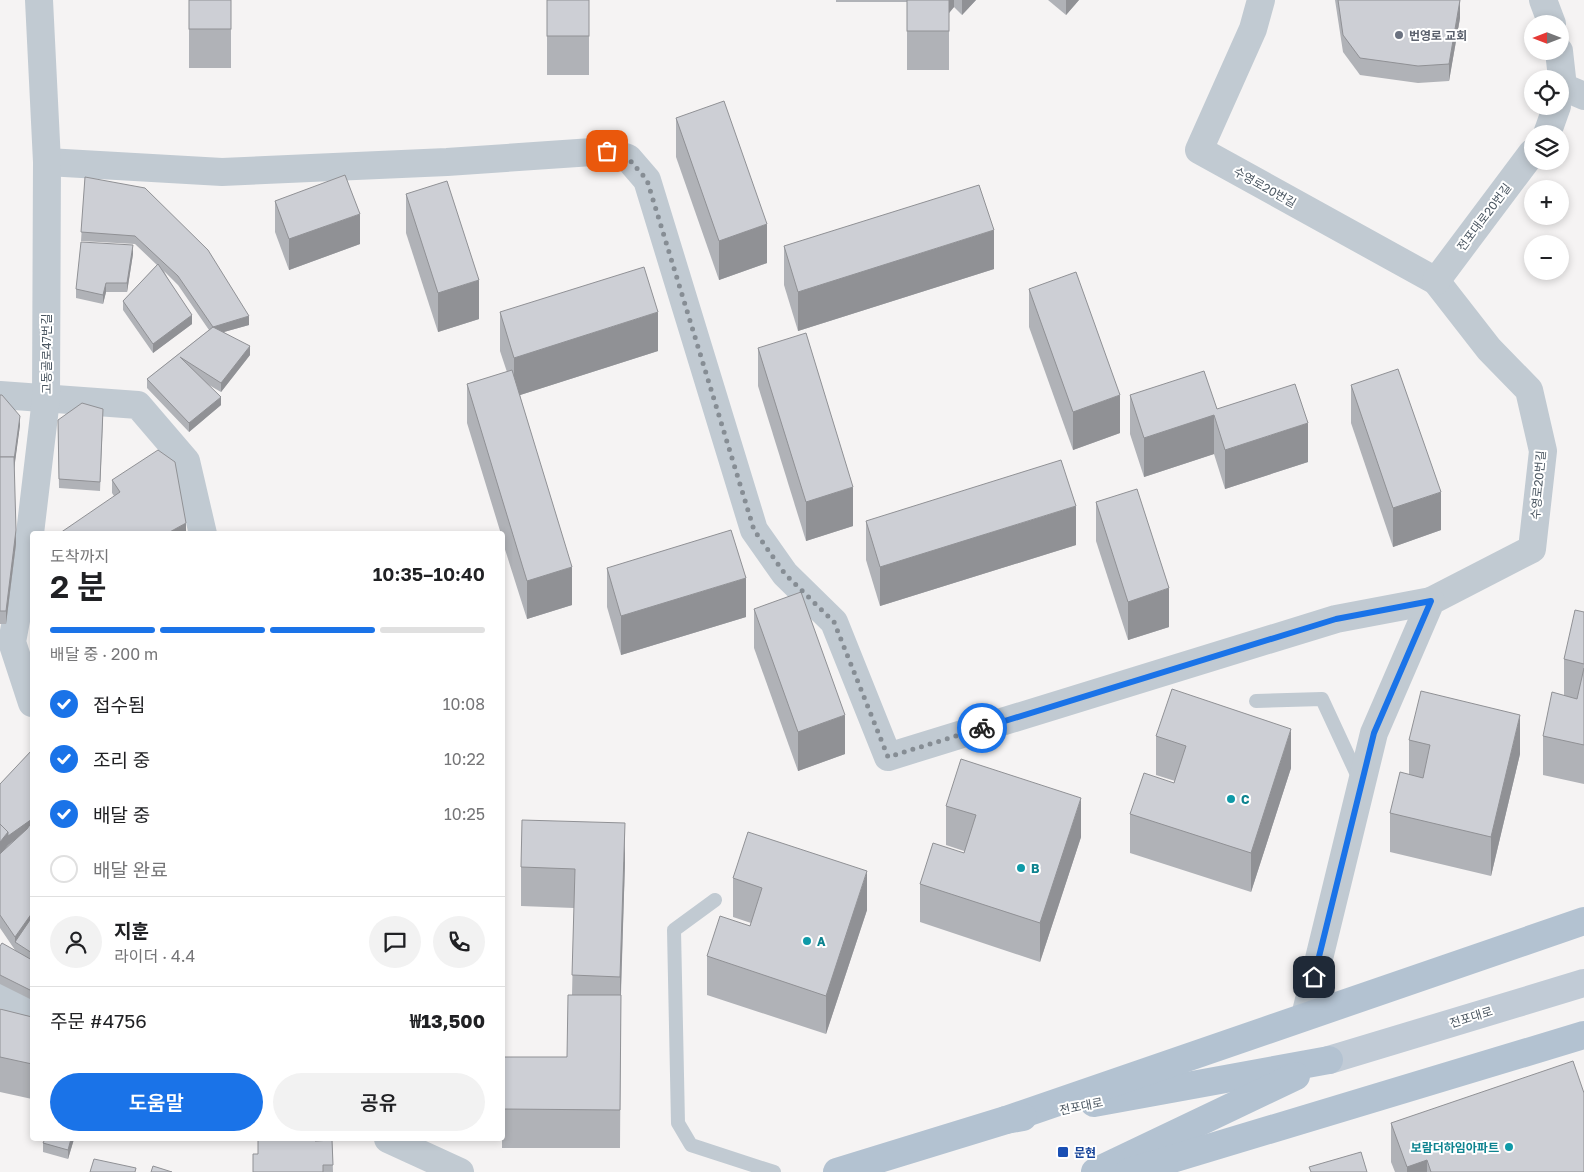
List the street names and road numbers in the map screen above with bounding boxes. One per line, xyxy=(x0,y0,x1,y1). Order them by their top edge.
street label: 수영로20번길 xyxy=(1231,164,1299,210)
street label: 전포대로20번길 xyxy=(1454,180,1514,254)
street label: 고동골로47번길 xyxy=(39,314,54,394)
street label: 수영로20번길 xyxy=(1527,450,1549,520)
street label: 전포대로 xyxy=(1448,1003,1494,1031)
street label: 전포대로 xyxy=(1058,1094,1104,1118)

